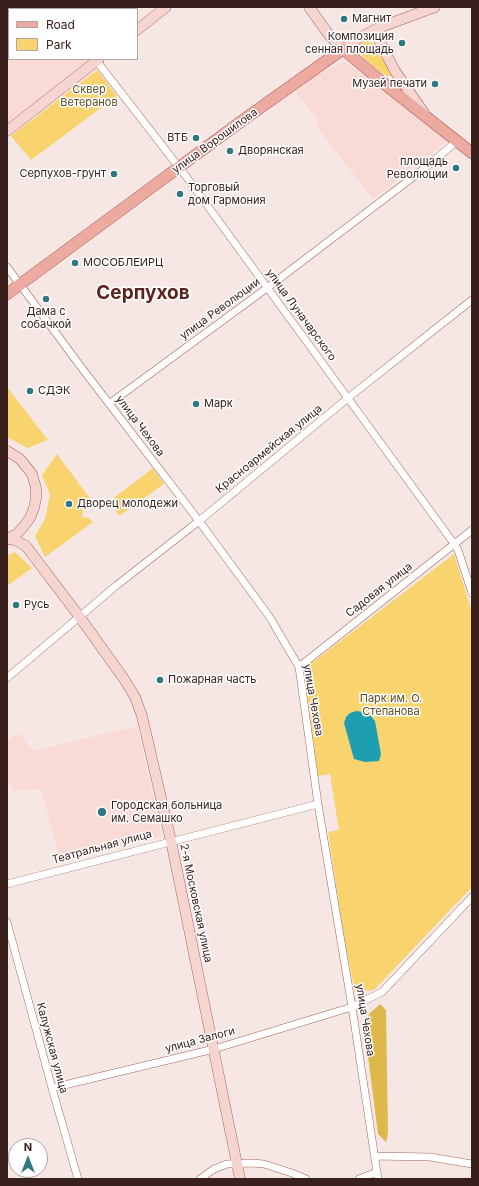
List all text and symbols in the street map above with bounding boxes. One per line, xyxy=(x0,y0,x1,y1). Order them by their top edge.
legend xyxy=(8,8,138,60)
place label: Магнит xyxy=(352,12,391,26)
marker: Магнит xyxy=(339,14,349,24)
text: Road xyxy=(46,17,75,32)
place label: Композиция сенная площадь xyxy=(305,30,394,56)
text: Park xyxy=(46,37,72,52)
marker: Композиция сенная площадь xyxy=(397,38,407,48)
place label: Музей печати xyxy=(352,77,427,91)
marker: Музей печати xyxy=(430,79,440,89)
park label: Сквер Ветеранов xyxy=(60,83,118,109)
street label: улица Ворошилова xyxy=(170,106,260,176)
place label: ВТБ xyxy=(167,131,188,145)
marker: ВТБ xyxy=(191,133,201,143)
place label: Дворянская xyxy=(238,144,304,158)
marker: Дворянская xyxy=(225,146,235,156)
place label: площадь Революции xyxy=(387,155,448,181)
marker: площадь Революции xyxy=(451,163,461,173)
place label: Серпухов-грунт xyxy=(19,167,106,181)
marker: Серпухов-грунт xyxy=(109,169,119,179)
place label: Торговый дом Гармония xyxy=(188,181,266,207)
marker: Торговый дом Гармония xyxy=(175,189,185,199)
place label: МОСОБЛЕИРЦ xyxy=(83,256,163,270)
marker: МОСОБЛЕИРЦ xyxy=(70,258,80,268)
street label: улица Луначарского xyxy=(263,266,339,364)
street label: улица Революции xyxy=(177,276,263,342)
district label: Серпухов xyxy=(96,282,190,304)
marker: Дама с собачкой xyxy=(41,294,51,304)
place label: Дама с собачкой xyxy=(21,305,71,331)
place label: СДЭК xyxy=(38,384,70,398)
marker: СДЭК xyxy=(25,386,35,396)
street label: улица Чехова xyxy=(113,393,167,459)
place label: Марк xyxy=(204,397,233,411)
marker: Марк xyxy=(191,399,201,409)
street label: Красноармейская улица xyxy=(213,402,325,496)
place label: Дворец молодежи xyxy=(77,497,178,511)
marker: Дворец молодежи xyxy=(64,499,74,509)
street label: Садовая улица xyxy=(343,560,415,620)
place label: Русь xyxy=(24,598,49,612)
marker: Русь xyxy=(11,600,21,610)
street label: улица Чехова xyxy=(300,663,326,737)
place label: Пожарная часть xyxy=(168,673,256,687)
marker: Пожарная часть xyxy=(155,675,165,685)
park label: Парк им. О. Степанова xyxy=(360,692,422,718)
place label: Городская больница им. Семашко xyxy=(111,799,222,825)
marker: Городская больница им. Семашко xyxy=(96,806,108,818)
street label: Театральная улица xyxy=(51,827,153,867)
street label: 2-я Московская улица xyxy=(177,842,215,964)
street label: улица Чехова xyxy=(353,983,377,1057)
street label: Калужская улица xyxy=(34,1001,70,1095)
street label: улица Залоги xyxy=(164,1024,236,1056)
north arrow xyxy=(8,1138,48,1178)
text: N xyxy=(24,1140,32,1154)

